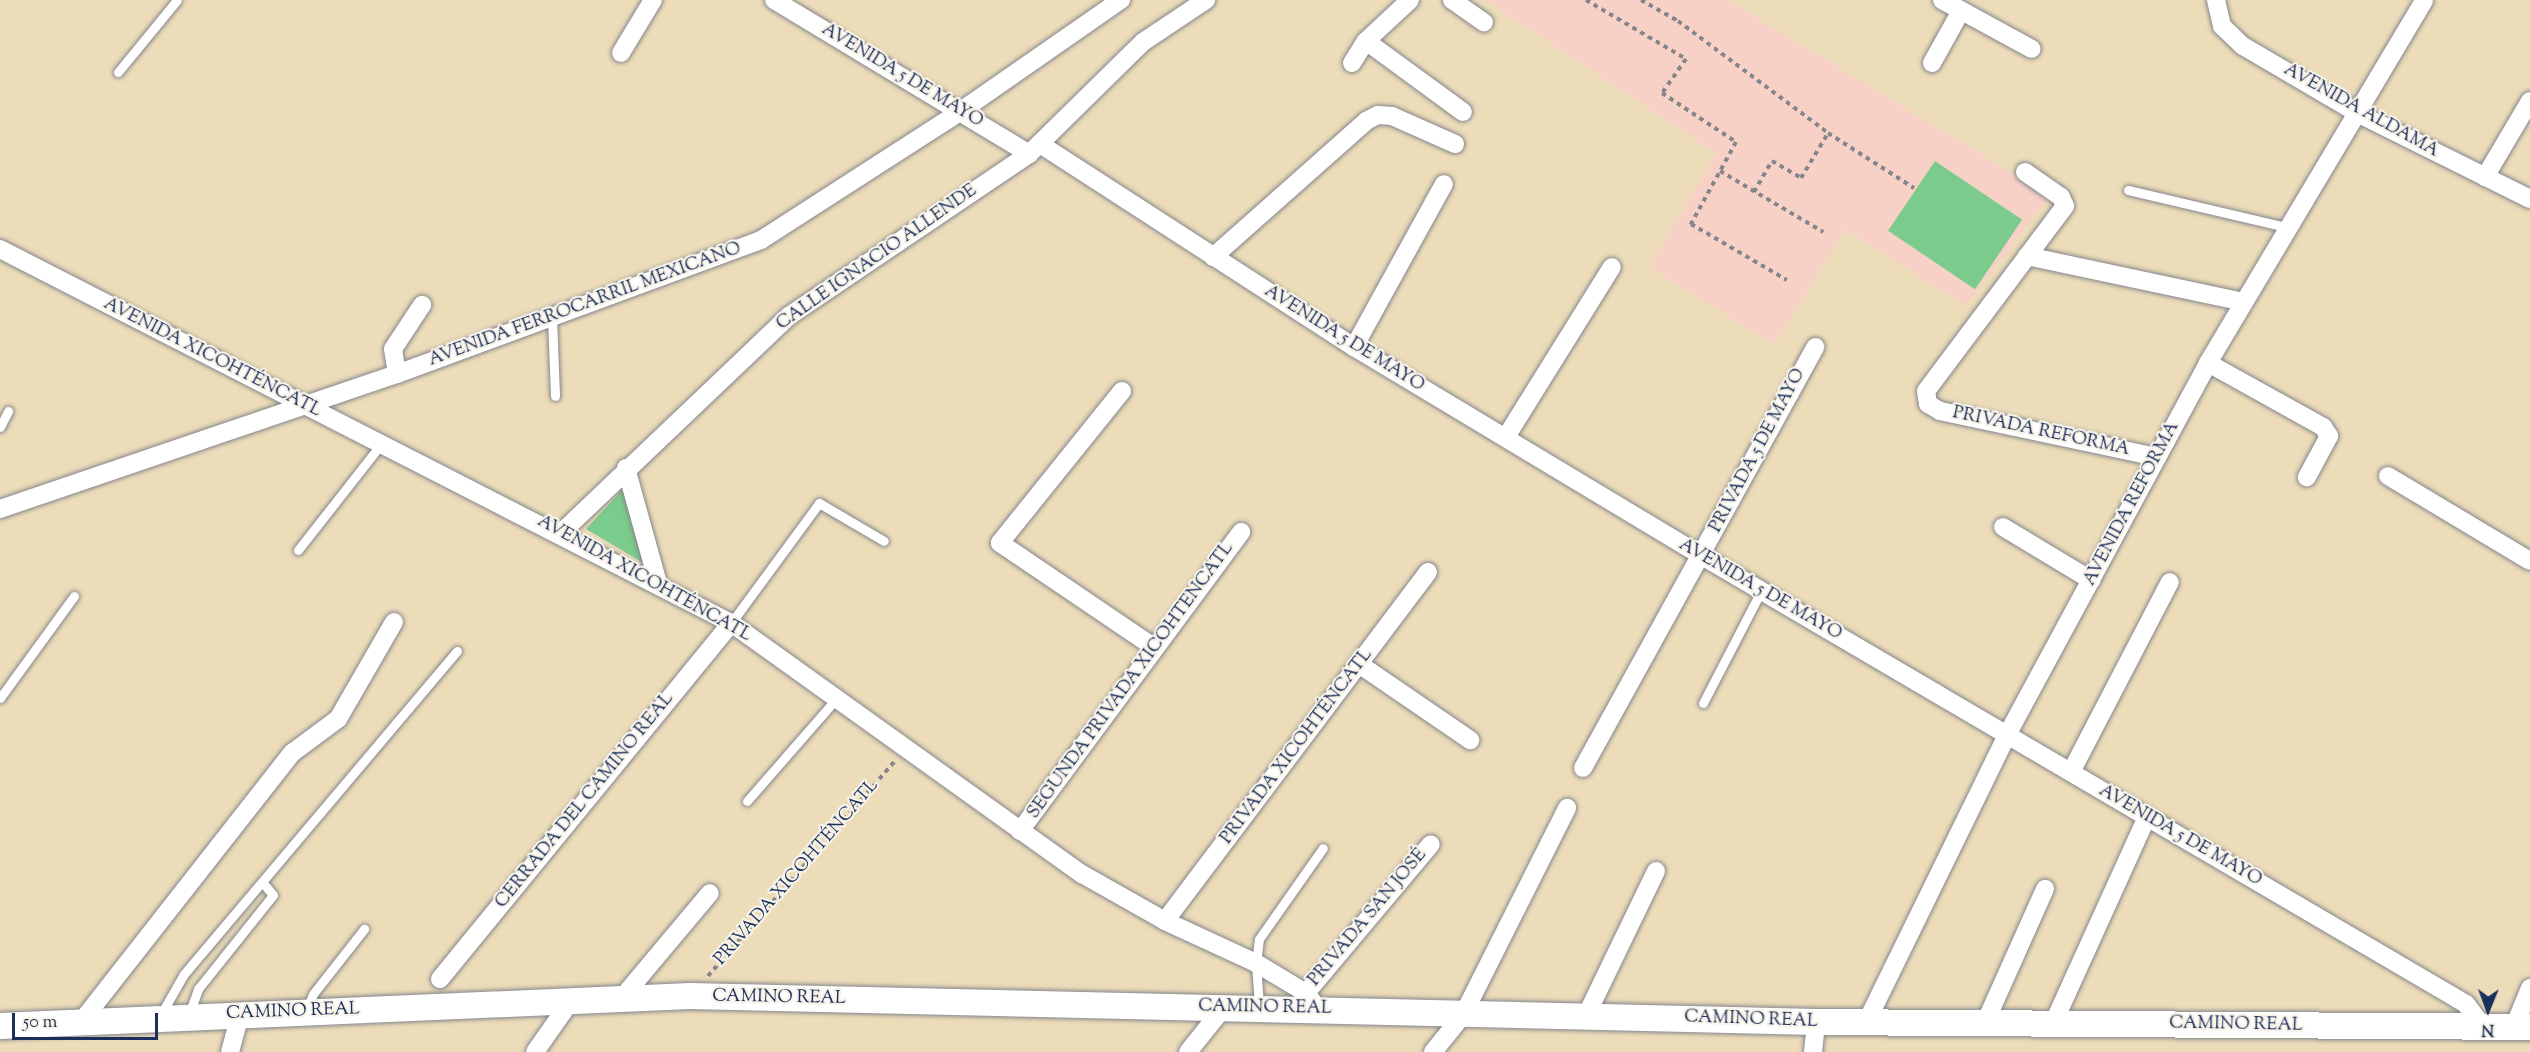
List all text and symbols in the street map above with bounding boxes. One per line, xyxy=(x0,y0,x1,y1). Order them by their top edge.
street label: AVENIDA 5 DE MAYO xyxy=(817,19,987,133)
street label: AVENIDA ALDAMA xyxy=(2280,59,2442,163)
street label: CALLE IGNACIO ALLENDE xyxy=(773,180,981,336)
street label: AVENIDA FERROCARRIL MEXICANO xyxy=(426,238,744,372)
street label: AVENIDA 5 DE MAYO xyxy=(1260,281,1428,397)
street label: AVENIDA XICOHTÉNCATL xyxy=(100,294,324,422)
street label: PRIVADA 5 DE MAYO xyxy=(1706,365,1810,537)
street label: PRIVADA REFORMA xyxy=(1950,403,2132,461)
street label: AVENIDA REFORMA xyxy=(2080,418,2184,590)
street label: AVENIDA XICOHTÉNCATL xyxy=(533,511,755,647)
street label: AVENIDA 5 DE MAYO xyxy=(1675,534,1845,646)
street label: SEGUNDA PRIVADA XICOHTENCATL xyxy=(1023,539,1239,823)
street label: PRIVADA XICOHTÉNCATL xyxy=(1216,645,1378,849)
street label: CERRADA DEL CAMINO REAL xyxy=(491,689,679,913)
street label: PRIVADA XICOHTÉNCATL xyxy=(710,776,884,970)
street label: AVENIDA 5 DE MAYO xyxy=(2095,780,2265,892)
street label: PRIVADA SAN JOSÉ xyxy=(1304,845,1432,991)
north arrow xyxy=(2458,980,2518,1040)
street label: CAMINO REAL xyxy=(712,986,846,1010)
street label: CAMINO REAL xyxy=(1198,996,1332,1020)
street label: CAMINO REAL xyxy=(226,999,360,1025)
scale bar xyxy=(15,1001,160,1039)
street label: CAMINO REAL xyxy=(1684,1007,1818,1033)
text: 50 m xyxy=(23,1010,57,1036)
street label: CAMINO REAL xyxy=(2169,1013,2303,1037)
text: N xyxy=(2481,1017,2494,1040)

